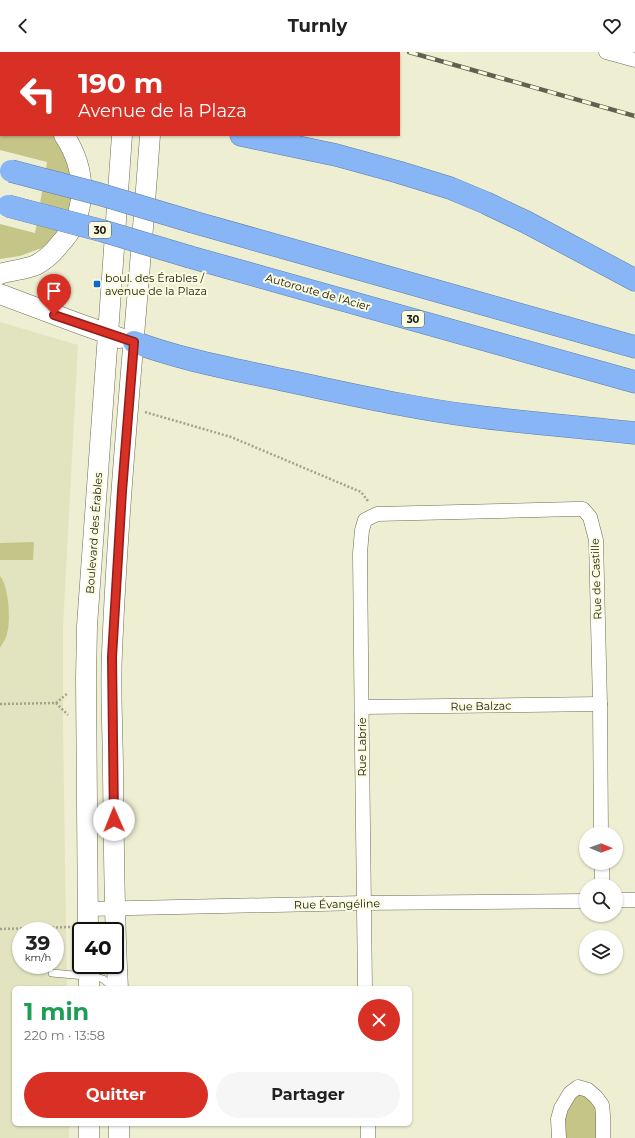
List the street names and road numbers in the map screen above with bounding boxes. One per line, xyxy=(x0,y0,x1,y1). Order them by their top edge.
road number: 30 xyxy=(89,222,111,238)
street label: Autoroute de l'Acier xyxy=(264,270,372,314)
road number: 30 xyxy=(402,311,424,327)
street label: Boulevard des Érables xyxy=(83,471,105,594)
street label: Rue de Castille xyxy=(588,538,604,620)
street label: Rue Balzac xyxy=(450,698,512,714)
street label: Rue Labrie xyxy=(355,717,369,777)
street label: Rue Évangéline xyxy=(294,896,380,912)

